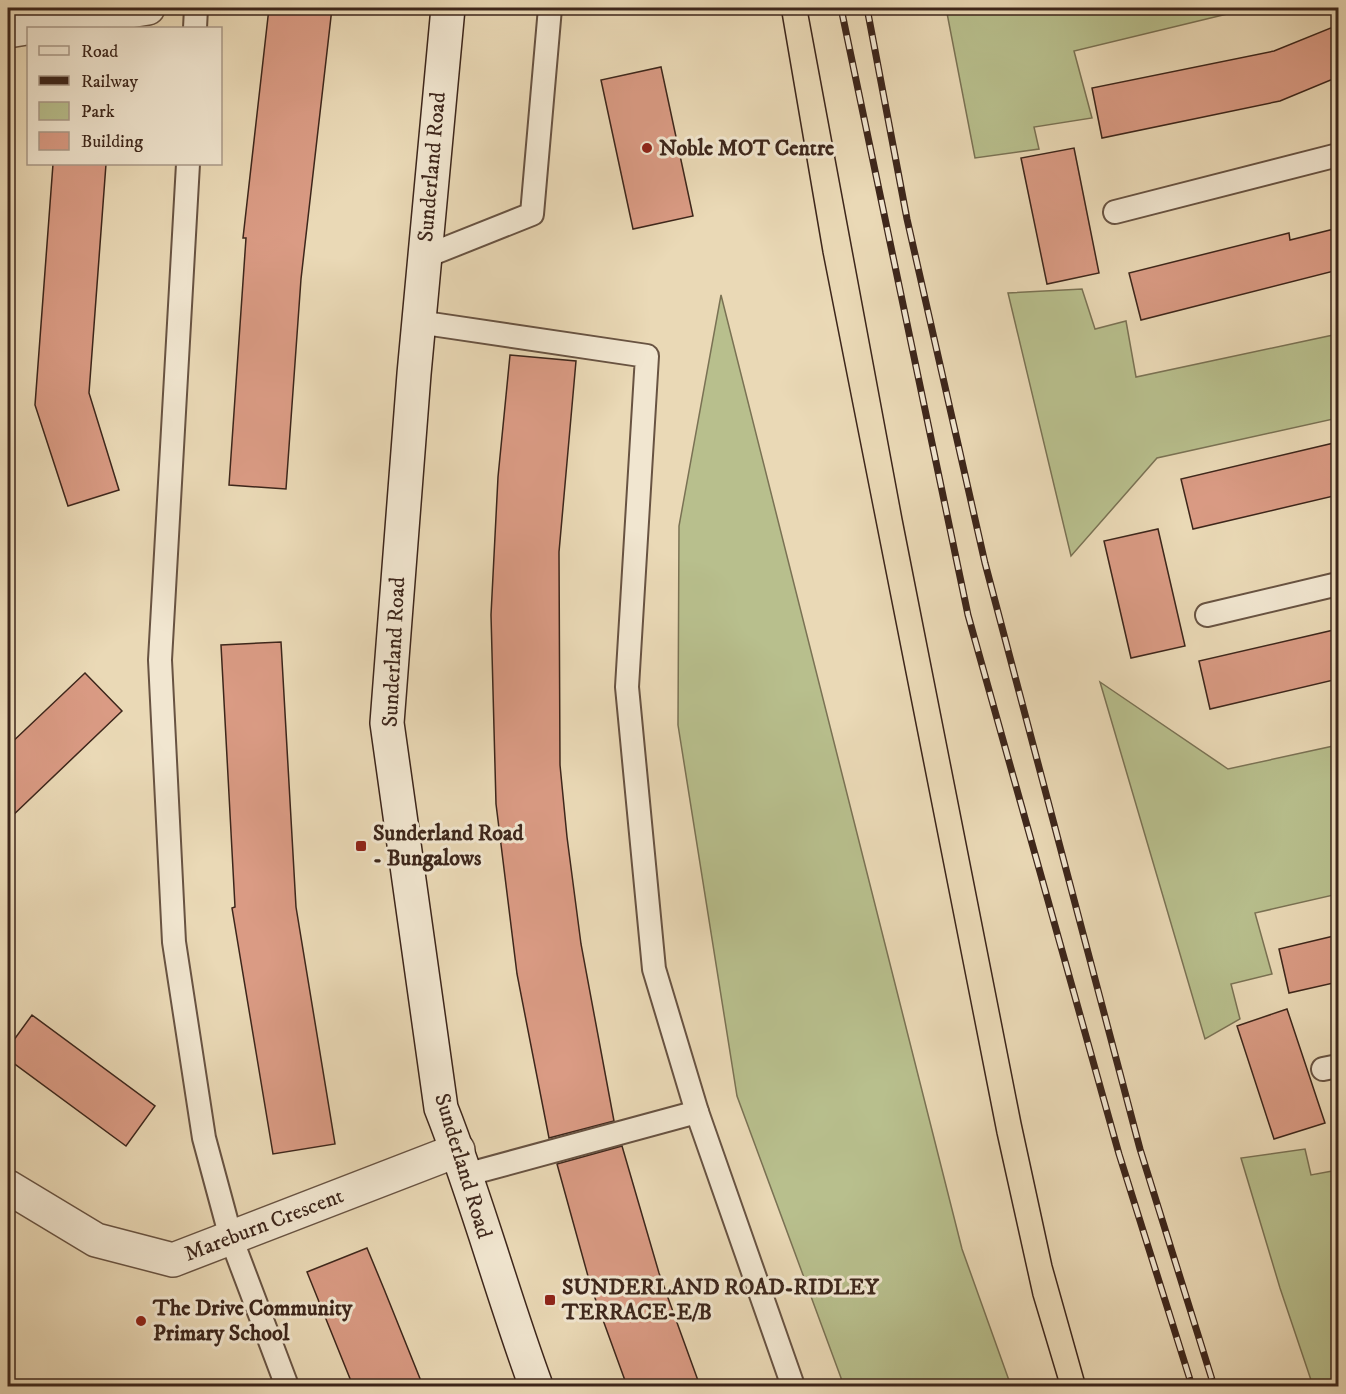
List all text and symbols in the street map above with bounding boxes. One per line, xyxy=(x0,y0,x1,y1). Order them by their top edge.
legend xyxy=(27,27,222,165)
text: Road xyxy=(81,41,118,63)
text: Railway xyxy=(81,71,139,93)
street label: Sunderland Road xyxy=(412,91,452,243)
text: Park xyxy=(81,101,115,123)
text: Building xyxy=(81,131,143,153)
place label: Noble MOT Centre xyxy=(659,135,834,162)
marker: Noble MOT Centre xyxy=(640,141,654,155)
street label: Sunderland Road xyxy=(377,576,411,728)
place label: Sunderland Road - Bungalows xyxy=(373,820,524,872)
marker: Sunderland Road - Bungalows xyxy=(354,839,368,853)
street label: Sunderland Road xyxy=(428,1090,498,1242)
street label: Mareburn Crescent xyxy=(181,1182,347,1268)
place label: SUNDERLAND ROAD-RIDLEY TERRACE-E/B xyxy=(561,1274,880,1326)
marker: SUNDERLAND ROAD-RIDLEY TERRACE-E/B xyxy=(543,1293,557,1307)
place label: The Drive Community Primary School xyxy=(152,1295,353,1347)
marker: The Drive Community Primary School xyxy=(134,1314,148,1328)

